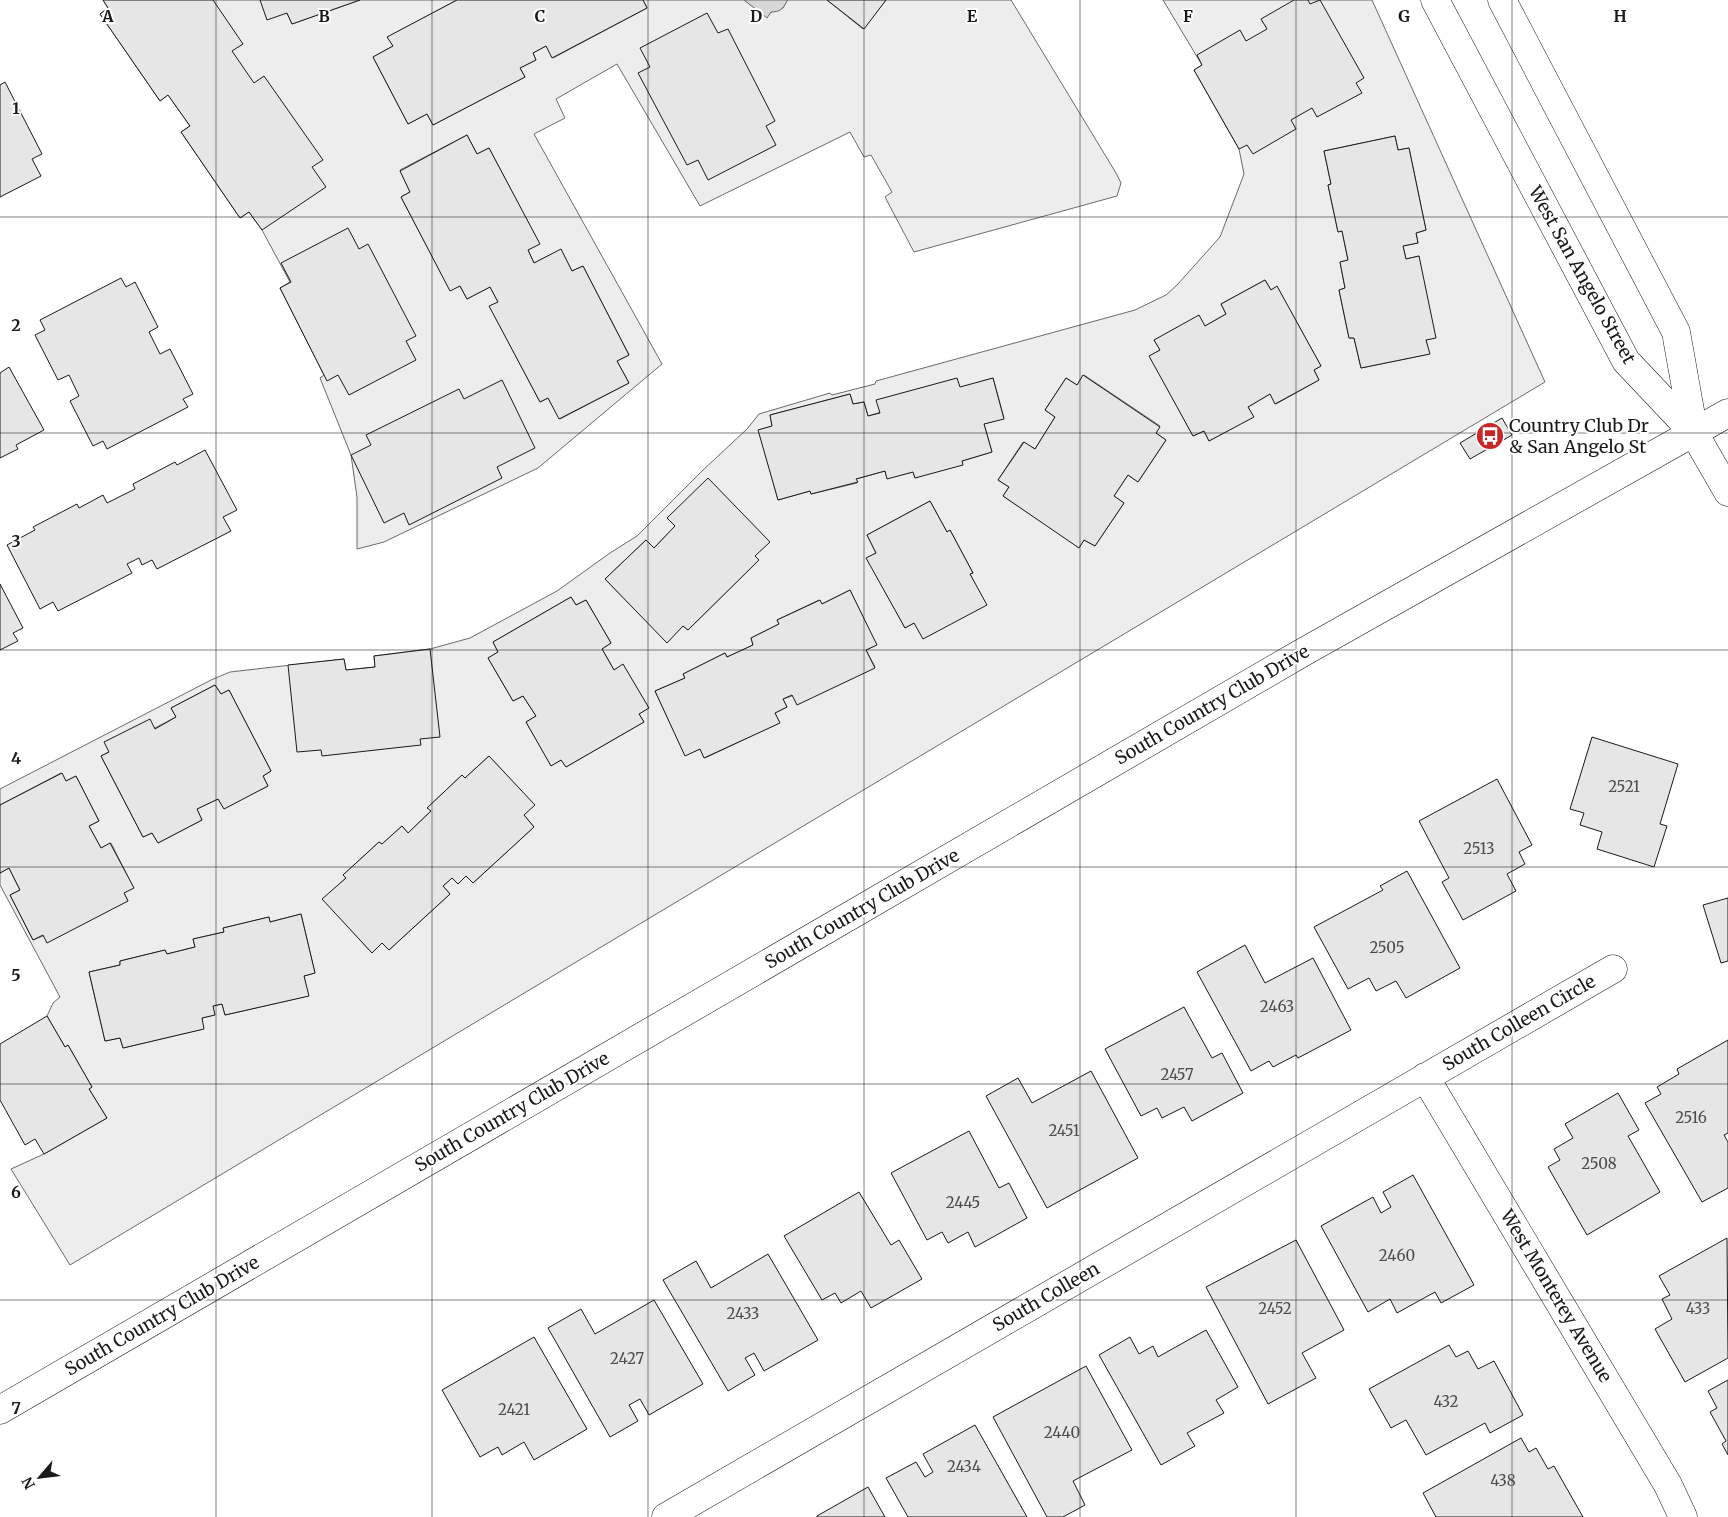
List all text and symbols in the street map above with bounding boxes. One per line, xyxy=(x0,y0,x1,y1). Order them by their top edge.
text: A xyxy=(101,6,114,26)
text: B xyxy=(318,6,330,26)
text: C xyxy=(535,6,545,26)
text: D xyxy=(750,6,762,26)
text: E xyxy=(967,6,978,26)
text: F xyxy=(1183,6,1193,26)
text: G xyxy=(1398,6,1410,26)
text: H xyxy=(1613,6,1627,26)
text: 1 xyxy=(12,98,20,118)
street label: West San Angelo Street xyxy=(1523,181,1641,368)
text: 2 xyxy=(11,315,21,335)
place label: Country Club Dr & San Angelo St xyxy=(1509,414,1649,458)
bus stop icon: Country Club Dr & San Angelo St xyxy=(1475,421,1505,451)
text: 3 xyxy=(11,531,21,551)
street label: South Country Club Drive xyxy=(1110,639,1313,770)
text: 4 xyxy=(11,748,21,768)
house number: 2521 xyxy=(1608,777,1640,796)
house number: 2513 xyxy=(1463,839,1495,858)
street label: South Country Club Drive xyxy=(760,843,963,974)
house number: 2505 xyxy=(1370,938,1404,957)
text: 5 xyxy=(11,965,21,985)
street label: South Colleen Circle xyxy=(1438,969,1599,1076)
house number: 2463 xyxy=(1260,997,1294,1016)
street label: South Country Club Drive xyxy=(410,1046,613,1177)
house number: 2457 xyxy=(1160,1065,1194,1084)
house number: 2516 xyxy=(1675,1108,1707,1127)
house number: 2451 xyxy=(1048,1121,1080,1140)
house number: 2508 xyxy=(1581,1154,1617,1173)
text: 6 xyxy=(11,1182,21,1202)
house number: 2445 xyxy=(946,1193,980,1212)
street label: West Monterey Avenue xyxy=(1495,1204,1617,1386)
house number: 2460 xyxy=(1379,1246,1415,1265)
street label: South Country Club Drive xyxy=(60,1250,263,1381)
street label: South Colleen xyxy=(988,1257,1103,1336)
house number: 2452 xyxy=(1258,1299,1292,1318)
house number: 433 xyxy=(1686,1299,1710,1318)
house number: 2433 xyxy=(727,1304,759,1323)
house number: 2427 xyxy=(610,1349,644,1368)
house number: 432 xyxy=(1434,1392,1459,1411)
text: 7 xyxy=(11,1398,21,1418)
house number: 2421 xyxy=(498,1400,530,1419)
house number: 2440 xyxy=(1044,1423,1080,1442)
north arrow xyxy=(15,1452,65,1502)
house number: 2434 xyxy=(947,1457,981,1476)
house number: 438 xyxy=(1490,1471,1516,1490)
text: N xyxy=(18,1474,39,1492)

